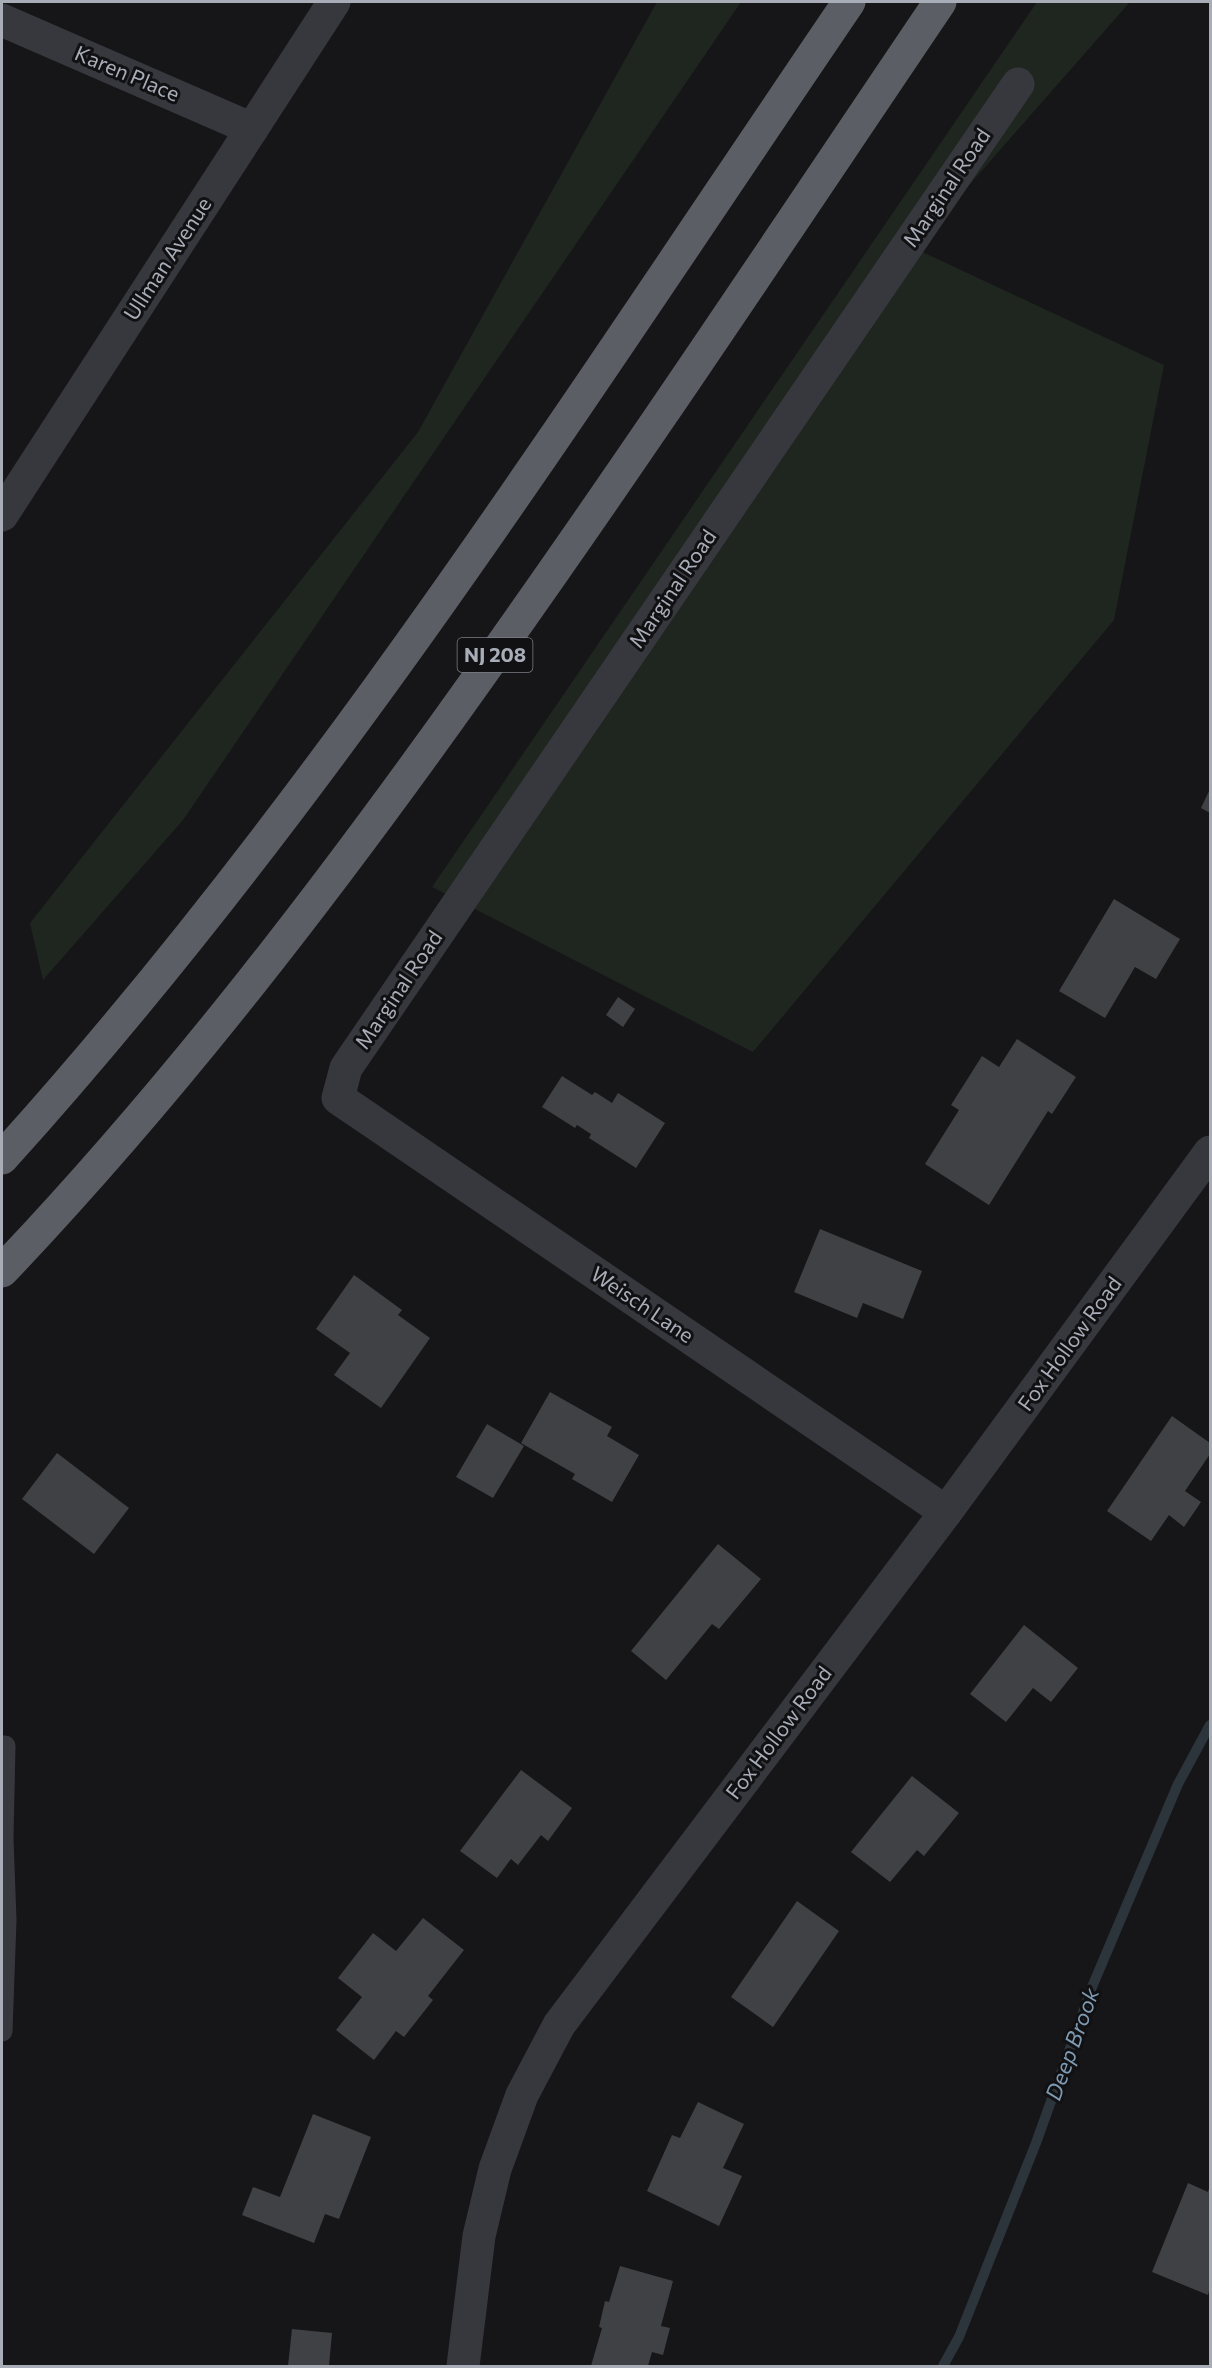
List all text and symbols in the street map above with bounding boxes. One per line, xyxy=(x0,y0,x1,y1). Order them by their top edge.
street label: Karen Place xyxy=(72,39,184,106)
street label: Marginal Road xyxy=(897,123,995,251)
street label: Ullman Avenue xyxy=(118,192,216,324)
street label: Marginal Road xyxy=(623,524,721,652)
road number: NJ 208 xyxy=(458,638,532,672)
street label: Marginal Road xyxy=(349,925,447,1053)
street label: Weisch Lane xyxy=(587,1260,699,1347)
street label: Fox Hollow Road xyxy=(1012,1271,1126,1415)
street label: Fox Hollow Road xyxy=(720,1661,836,1803)
water label: Deep Brook xyxy=(1039,1983,1105,2104)

